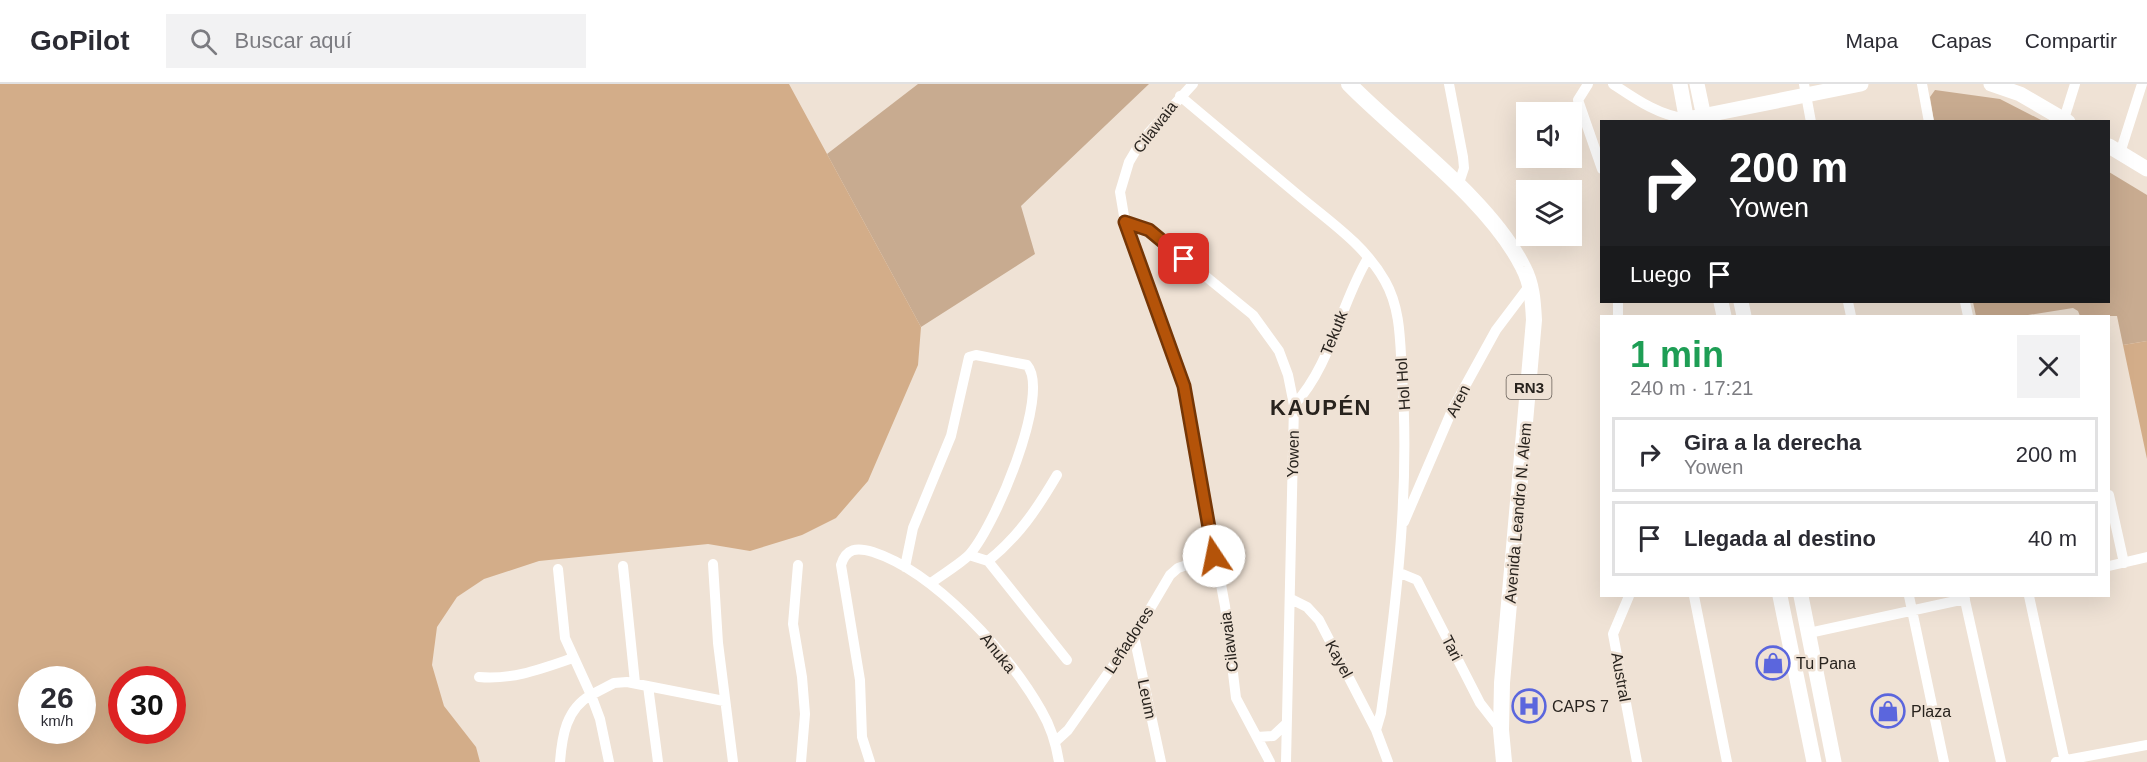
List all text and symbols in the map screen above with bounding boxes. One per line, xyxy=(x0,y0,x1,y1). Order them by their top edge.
search box xyxy=(166,14,586,68)
text: GoPilot xyxy=(30,25,130,56)
icon: search xyxy=(187,25,220,58)
text: Buscar aquí xyxy=(235,28,352,53)
text: Mapa xyxy=(1846,29,1898,52)
text: Capas xyxy=(1931,29,1992,52)
text: Compartir xyxy=(2025,29,2117,52)
street label: Cilawaia xyxy=(1130,98,1180,156)
map controls xyxy=(1516,102,1582,246)
button: sound xyxy=(1516,102,1582,168)
icon: right xyxy=(1630,144,1708,222)
text: 200 m xyxy=(1729,144,1848,191)
button: layers xyxy=(1516,180,1582,246)
text: Yowen xyxy=(1729,193,1809,223)
pin xyxy=(1158,233,1209,284)
icon: arrive xyxy=(1167,242,1200,275)
icon: arrive xyxy=(1703,258,1736,291)
text: Luego xyxy=(1630,262,1691,287)
street label: Tekutk xyxy=(1317,307,1351,358)
text: 1 min xyxy=(1630,334,1724,375)
button: close xyxy=(2017,335,2080,398)
street label: Hol Hol xyxy=(1393,357,1413,411)
road number: RN3 xyxy=(1506,375,1552,399)
text: 240 m · 17:21 xyxy=(1630,377,1753,399)
street label: Aren xyxy=(1443,382,1473,420)
district label: KAUPÉN xyxy=(1270,395,1372,420)
street label: Avenida Leandro N. Alem xyxy=(1502,422,1534,604)
street label: Yowen xyxy=(1284,430,1302,478)
text: Gira a la derecha xyxy=(1684,430,1861,455)
icon: right xyxy=(1633,438,1666,471)
text: 200 m xyxy=(2016,442,2077,467)
text: Yowen xyxy=(1684,456,1743,478)
icon: arrive xyxy=(1633,522,1666,555)
position arrow xyxy=(1182,524,1246,588)
text: Llegada al destino xyxy=(1684,526,1876,551)
text: 40 m xyxy=(2028,526,2077,551)
street label: Leñadores xyxy=(1101,604,1157,676)
street label: Cilawaia xyxy=(1217,611,1241,673)
street label: Anuka xyxy=(977,630,1019,676)
street label: Tari xyxy=(1439,633,1465,663)
street label: Kayel xyxy=(1322,637,1356,681)
shop icon: Tu Pana xyxy=(1755,645,1791,681)
street label: Austral xyxy=(1608,651,1634,703)
place label: Tu Pana xyxy=(1796,655,1856,672)
speed limit sign: 30 xyxy=(108,666,186,744)
street label: Leum xyxy=(1135,678,1159,720)
text: 26 xyxy=(40,681,74,714)
hospital icon: CAPS 7 xyxy=(1511,688,1547,724)
shop icon: Plaza xyxy=(1870,693,1906,729)
place label: CAPS 7 xyxy=(1552,698,1609,715)
place label: Plaza xyxy=(1911,703,1951,720)
text: km/h xyxy=(41,712,73,729)

